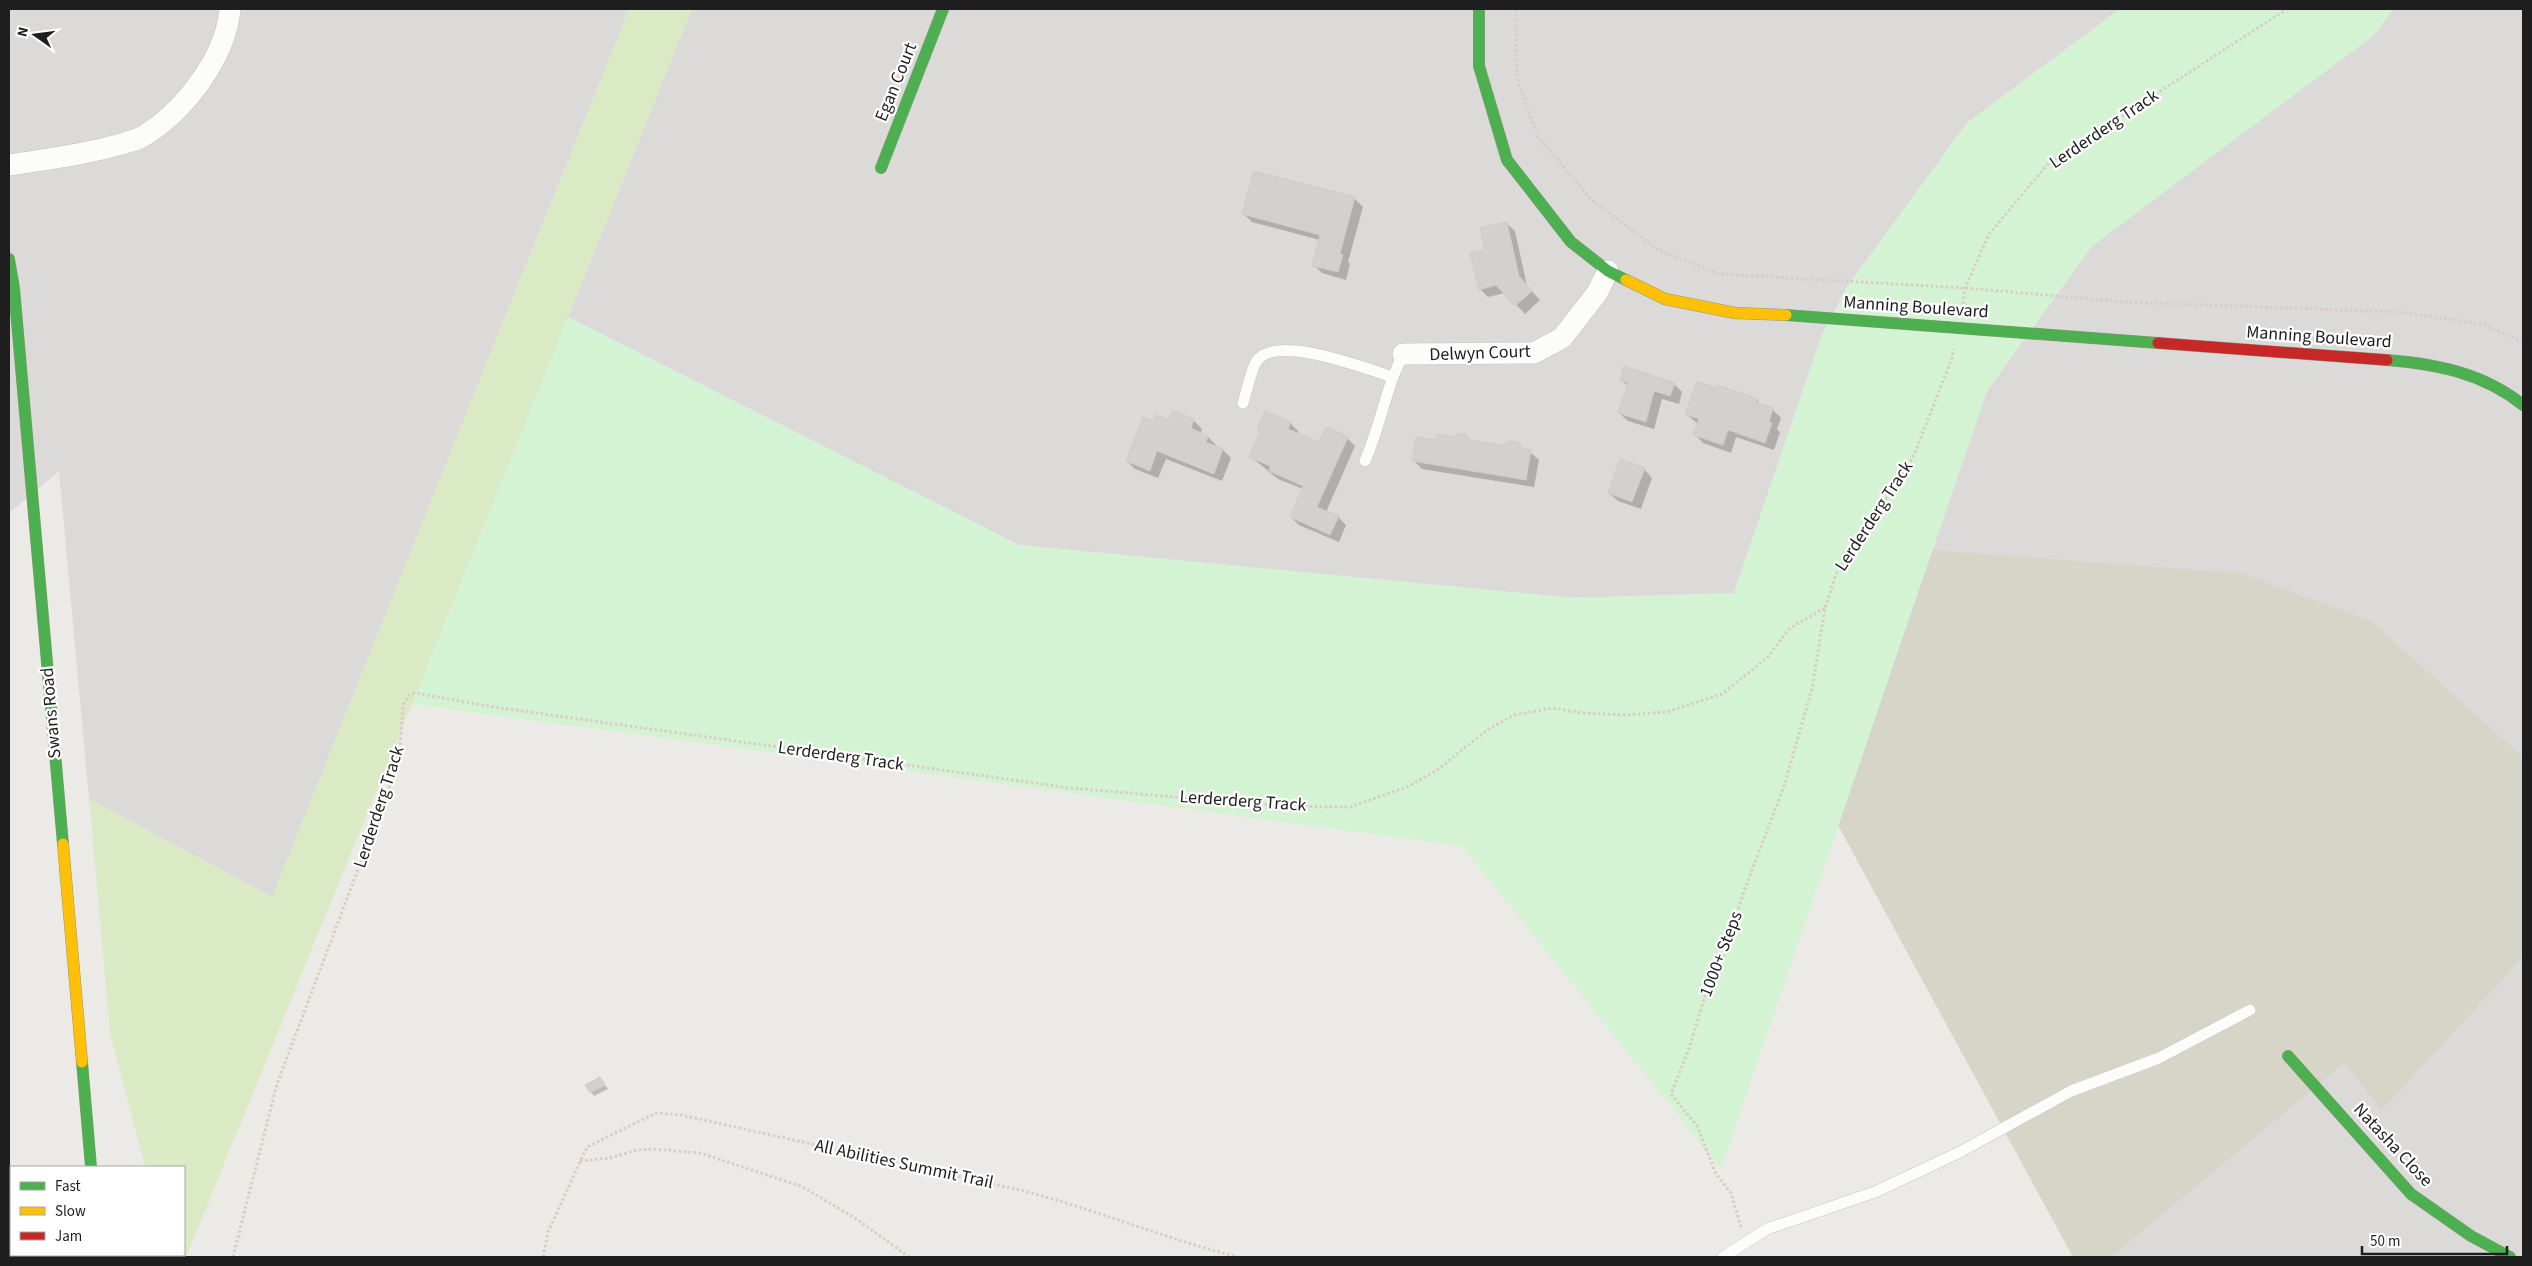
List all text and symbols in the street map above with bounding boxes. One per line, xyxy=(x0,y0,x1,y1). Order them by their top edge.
north arrow xyxy=(10,10,60,60)
text: N xyxy=(13,25,34,39)
street label: Egan Court xyxy=(869,39,923,125)
street label: Lerderderg Track xyxy=(2044,83,2164,175)
street label: Manning Boulevard xyxy=(1842,289,1990,325)
street label: Manning Boulevard xyxy=(2245,319,2393,355)
street label: Delwyn Court xyxy=(1429,339,1531,367)
street label: Lerderderg Track xyxy=(1829,456,1919,576)
street label: Swans Road xyxy=(35,667,67,759)
street label: Lerderderg Track xyxy=(776,735,906,777)
street label: Lerderderg Track xyxy=(347,743,411,871)
street label: Lerderderg Track xyxy=(1179,784,1307,818)
street label: 1000+ Steps xyxy=(1693,908,1749,1000)
street label: Natasha Close xyxy=(2348,1098,2438,1192)
street label: All Abilities Summit Trail xyxy=(812,1133,996,1195)
legend xyxy=(10,1166,185,1256)
text: Fast xyxy=(55,1176,81,1197)
text: Slow xyxy=(55,1201,86,1222)
scale bar xyxy=(2362,1224,2507,1256)
text: Jam xyxy=(55,1226,82,1247)
text: 50 m xyxy=(2370,1231,2400,1252)

